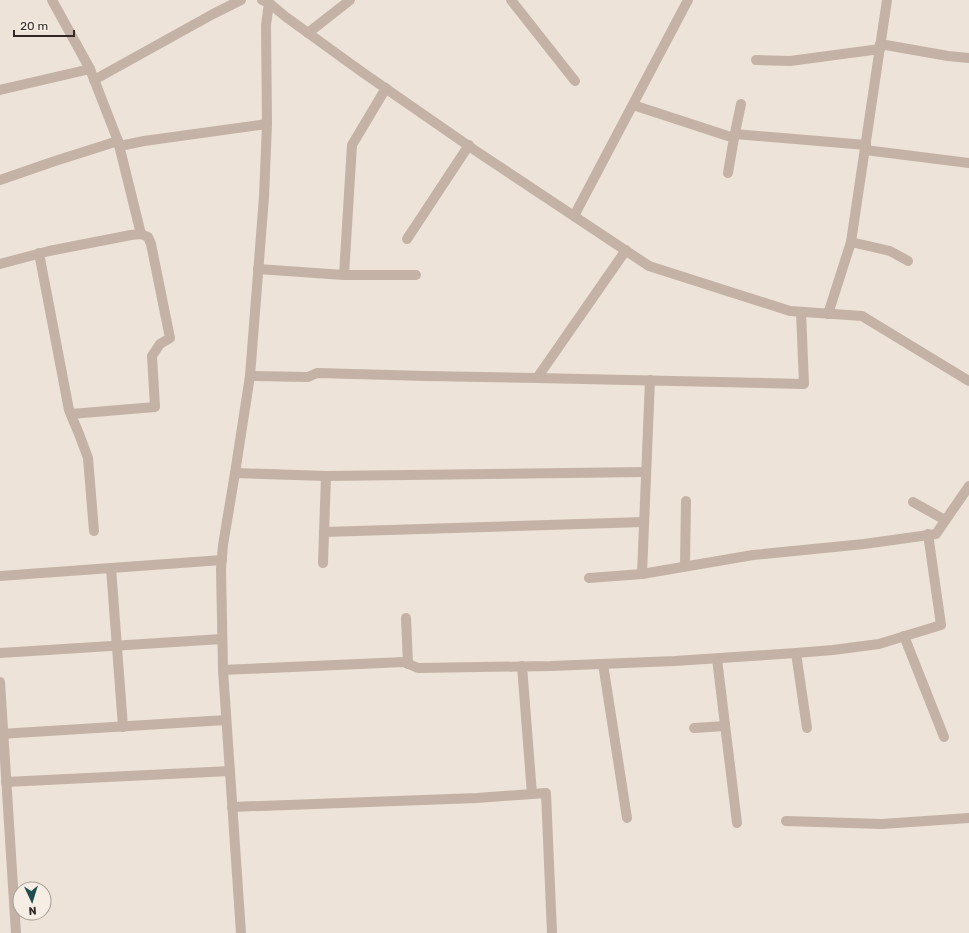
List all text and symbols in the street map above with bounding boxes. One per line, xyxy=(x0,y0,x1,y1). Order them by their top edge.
scale bar xyxy=(14,12,74,38)
text: 20 m xyxy=(20,19,48,33)
north arrow xyxy=(12,881,52,921)
text: N xyxy=(28,904,37,917)

